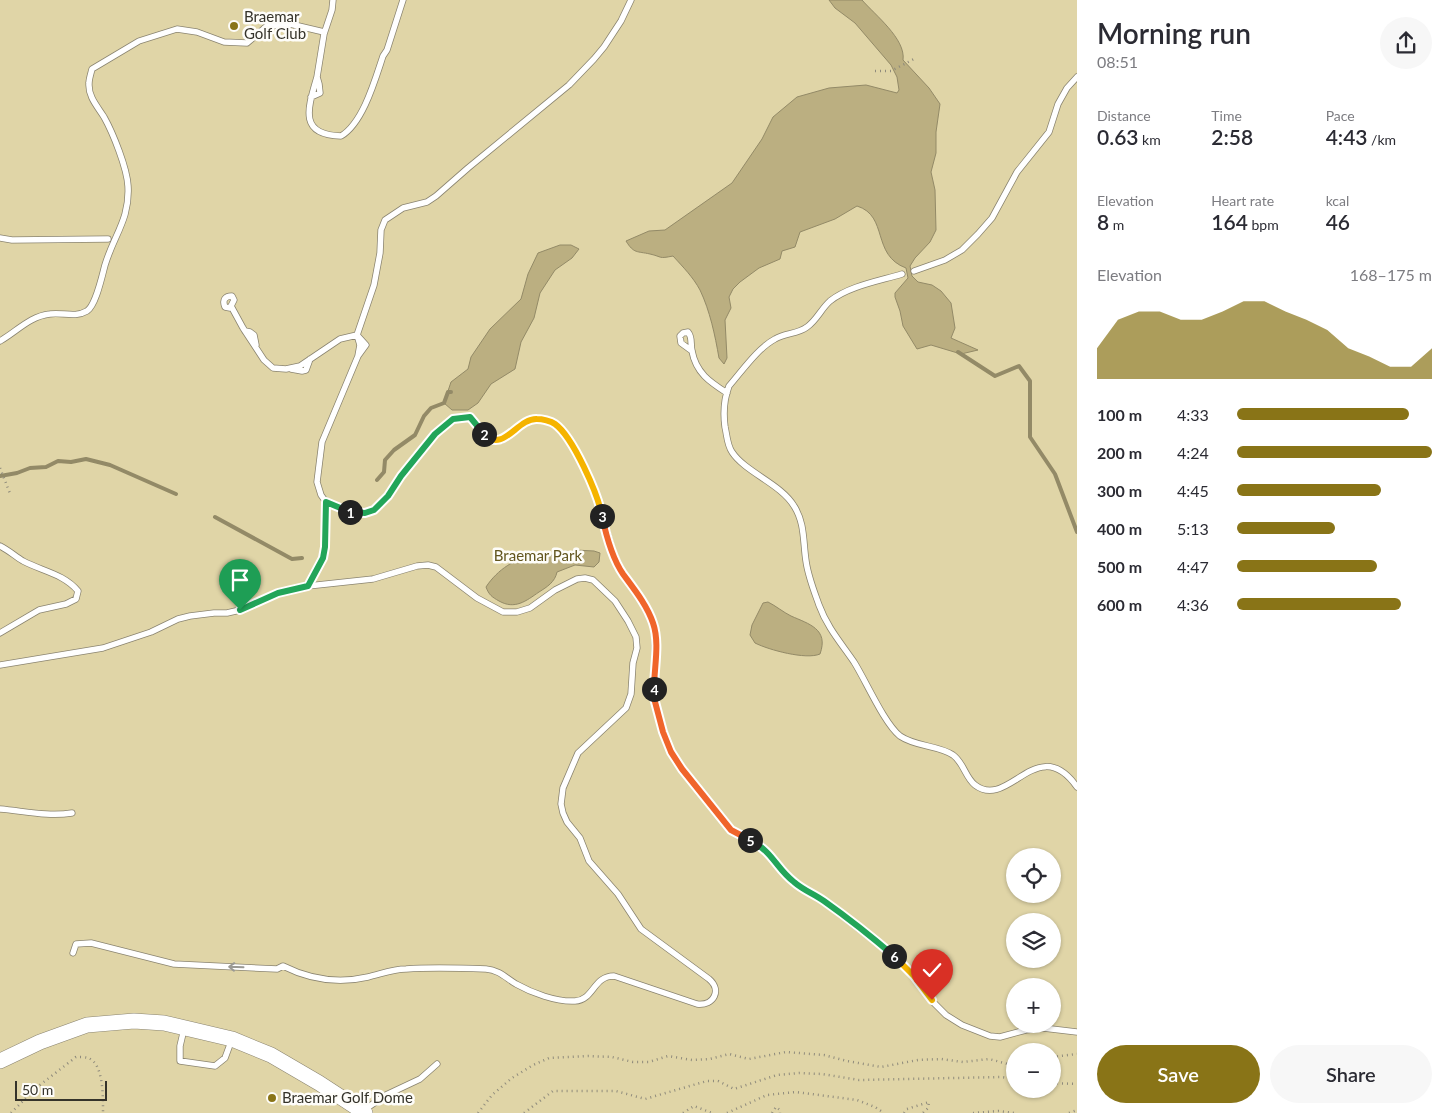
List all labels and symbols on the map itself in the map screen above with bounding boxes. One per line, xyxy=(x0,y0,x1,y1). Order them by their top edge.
place label: Braemar Golf Club xyxy=(244,7,306,42)
marker: Braemar Golf Club xyxy=(228,20,240,32)
pin: 2 xyxy=(472,422,496,446)
pin: 1 xyxy=(338,500,362,524)
pin: 3 xyxy=(590,504,614,528)
park label: Braemar Park xyxy=(494,546,583,564)
pin xyxy=(219,559,261,610)
pin: 4 xyxy=(642,676,666,702)
pin: 5 xyxy=(738,828,762,852)
pin: 6 xyxy=(882,944,906,968)
pin xyxy=(911,949,953,1000)
one-way arrow xyxy=(228,962,244,972)
scale bar xyxy=(15,1078,108,1101)
place label: Braemar Golf Dome xyxy=(282,1088,413,1106)
marker: Braemar Golf Dome xyxy=(266,1092,278,1104)

